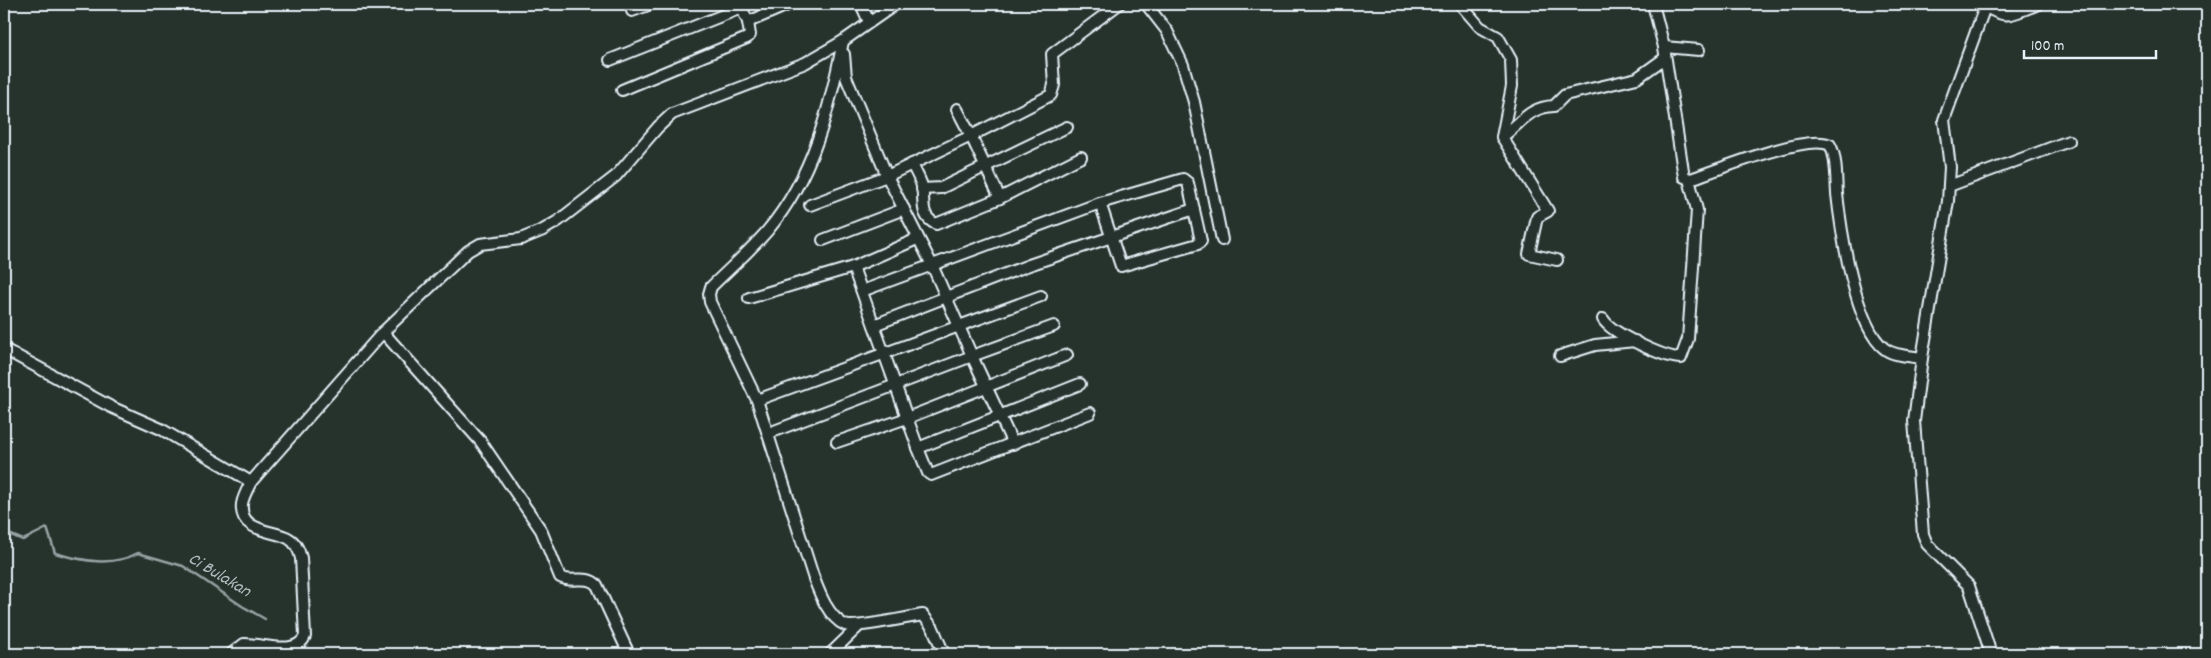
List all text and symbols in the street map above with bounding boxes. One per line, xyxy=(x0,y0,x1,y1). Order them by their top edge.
scale bar xyxy=(2024,28,2156,60)
text: 100 m xyxy=(2031,36,2064,58)
water label: Ci Bulakan xyxy=(183,547,256,605)

